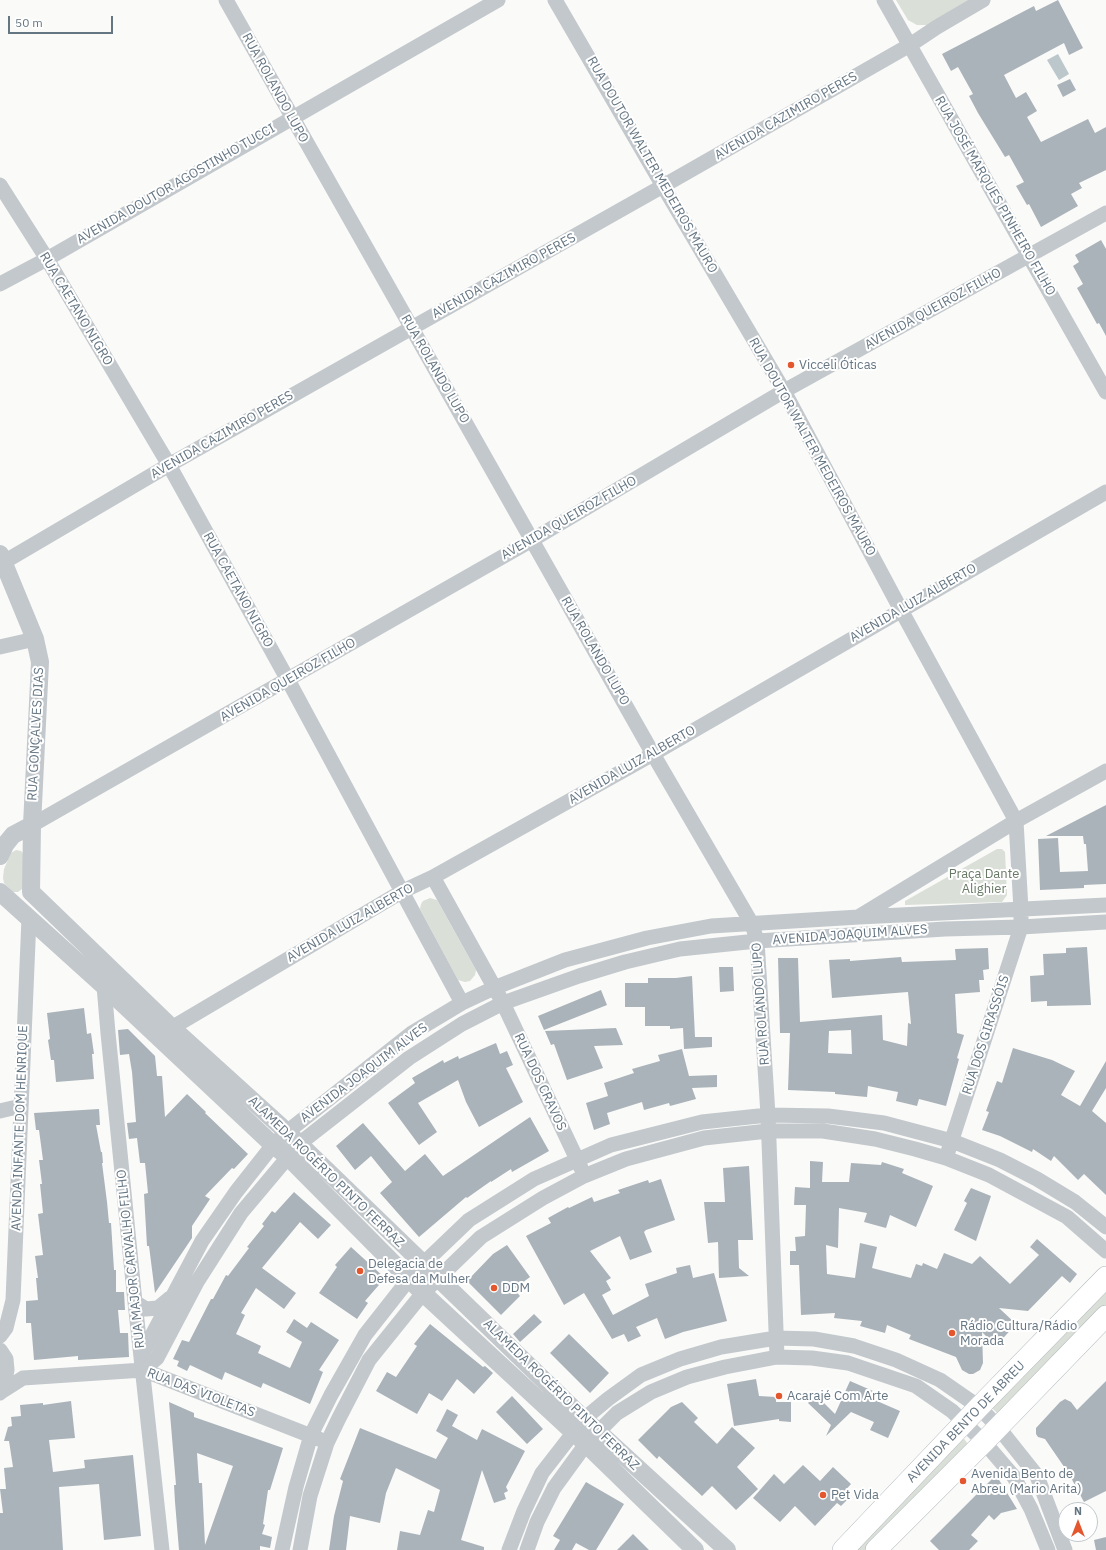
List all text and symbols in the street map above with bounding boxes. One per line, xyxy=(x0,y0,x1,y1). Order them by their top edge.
scale bar xyxy=(10,8,115,34)
text: 50 m xyxy=(15,15,43,30)
street label: RUA ROLANDO LUPO xyxy=(238,30,312,146)
street label: RUA DOUTOR WALTER MEDEIROS MAURO xyxy=(583,54,721,276)
street label: AVENIDA CAZIMIRO PERES xyxy=(712,69,860,163)
street label: RUA JOSÉ MARQUES PINHEIRO FILHO xyxy=(931,94,1059,298)
street label: AVENIDA DOUTOR AGOSTINHO TUCCI xyxy=(74,121,278,247)
street label: AVENIDA CAZIMIRO PERES xyxy=(429,230,579,322)
street label: RUA CAETANO NIGRO xyxy=(36,250,116,368)
street label: AVENIDA QUEIROZ FILHO xyxy=(862,265,1004,353)
street label: RUA ROLANDO LUPO xyxy=(398,312,472,426)
street label: RUA DOUTOR WALTER MEDEIROS MAURO xyxy=(745,335,879,559)
place label: Vicceli Óticas xyxy=(799,357,877,373)
marker: Vicceli Óticas xyxy=(786,360,796,370)
street label: AVENIDA CAZIMIRO PERES xyxy=(148,388,296,482)
street label: AVENIDA QUEIROZ FILHO xyxy=(499,473,639,563)
street label: RUA CAETANO NIGRO xyxy=(200,530,276,650)
street label: AVENIDA LUIZ ALBERTO xyxy=(847,560,979,646)
street label: RUA ROLANDO LUPO xyxy=(558,594,632,708)
street label: AVENIDA QUEIROZ FILHO xyxy=(218,635,358,725)
street label: RUA GONÇALVES DIAS xyxy=(25,667,47,801)
street label: AVENIDA LUIZ ALBERTO xyxy=(566,722,698,808)
park label: Praça Dante Alighier xyxy=(949,866,1019,897)
street label: AVENIDA LUIZ ALBERTO xyxy=(284,880,416,966)
street label: AVENIDA JOAQUIM ALVES xyxy=(772,922,928,948)
street label: RUA ROLANDO LUPO xyxy=(749,942,773,1066)
street label: RUA DOS GIRASSÓIS xyxy=(959,973,1013,1097)
street label: AVENIDA JOAQUIM ALVES xyxy=(297,1020,431,1126)
street label: AVENDA INFANTE DOM HENRIQUE xyxy=(9,1025,31,1231)
street label: RUA DOS CRAVOS xyxy=(511,1031,569,1133)
street label: ALAMEDA ROGÉRIO PINTO FERRAZ xyxy=(245,1093,407,1251)
street label: RUA MAJOR CARVALHO FILHO xyxy=(114,1169,148,1349)
place label: Delegacia de Defesa da Mulher xyxy=(368,1256,470,1287)
marker: Delegacia de Defesa da Mulher xyxy=(355,1266,365,1276)
place label: DDM xyxy=(502,1280,530,1296)
marker: DDM xyxy=(489,1283,499,1293)
street label: ALAMEDA ROGÉRIO PINTO FERRAZ xyxy=(480,1316,642,1474)
place label: Rádio Cultura/Rádio Morada xyxy=(960,1318,1077,1349)
marker: Rádio Cultura/Rádio Morada xyxy=(947,1328,957,1338)
street label: AVENIDA BENTO DE ABREU xyxy=(904,1358,1028,1486)
street label: RUA DAS VIOLETAS xyxy=(145,1365,257,1421)
place label: Acarajé Com Arte xyxy=(787,1388,889,1404)
marker: Acarajé Com Arte xyxy=(774,1391,784,1401)
place label: Avenida Bento de Abreu (Mario Arita) xyxy=(971,1466,1082,1497)
marker: Avenida Bento de Abreu (Mario Arita) xyxy=(958,1476,968,1486)
place label: Pet Vida xyxy=(831,1487,879,1503)
marker: Pet Vida xyxy=(818,1490,828,1500)
north arrow xyxy=(1058,1502,1098,1542)
text: N xyxy=(1074,1504,1082,1518)

